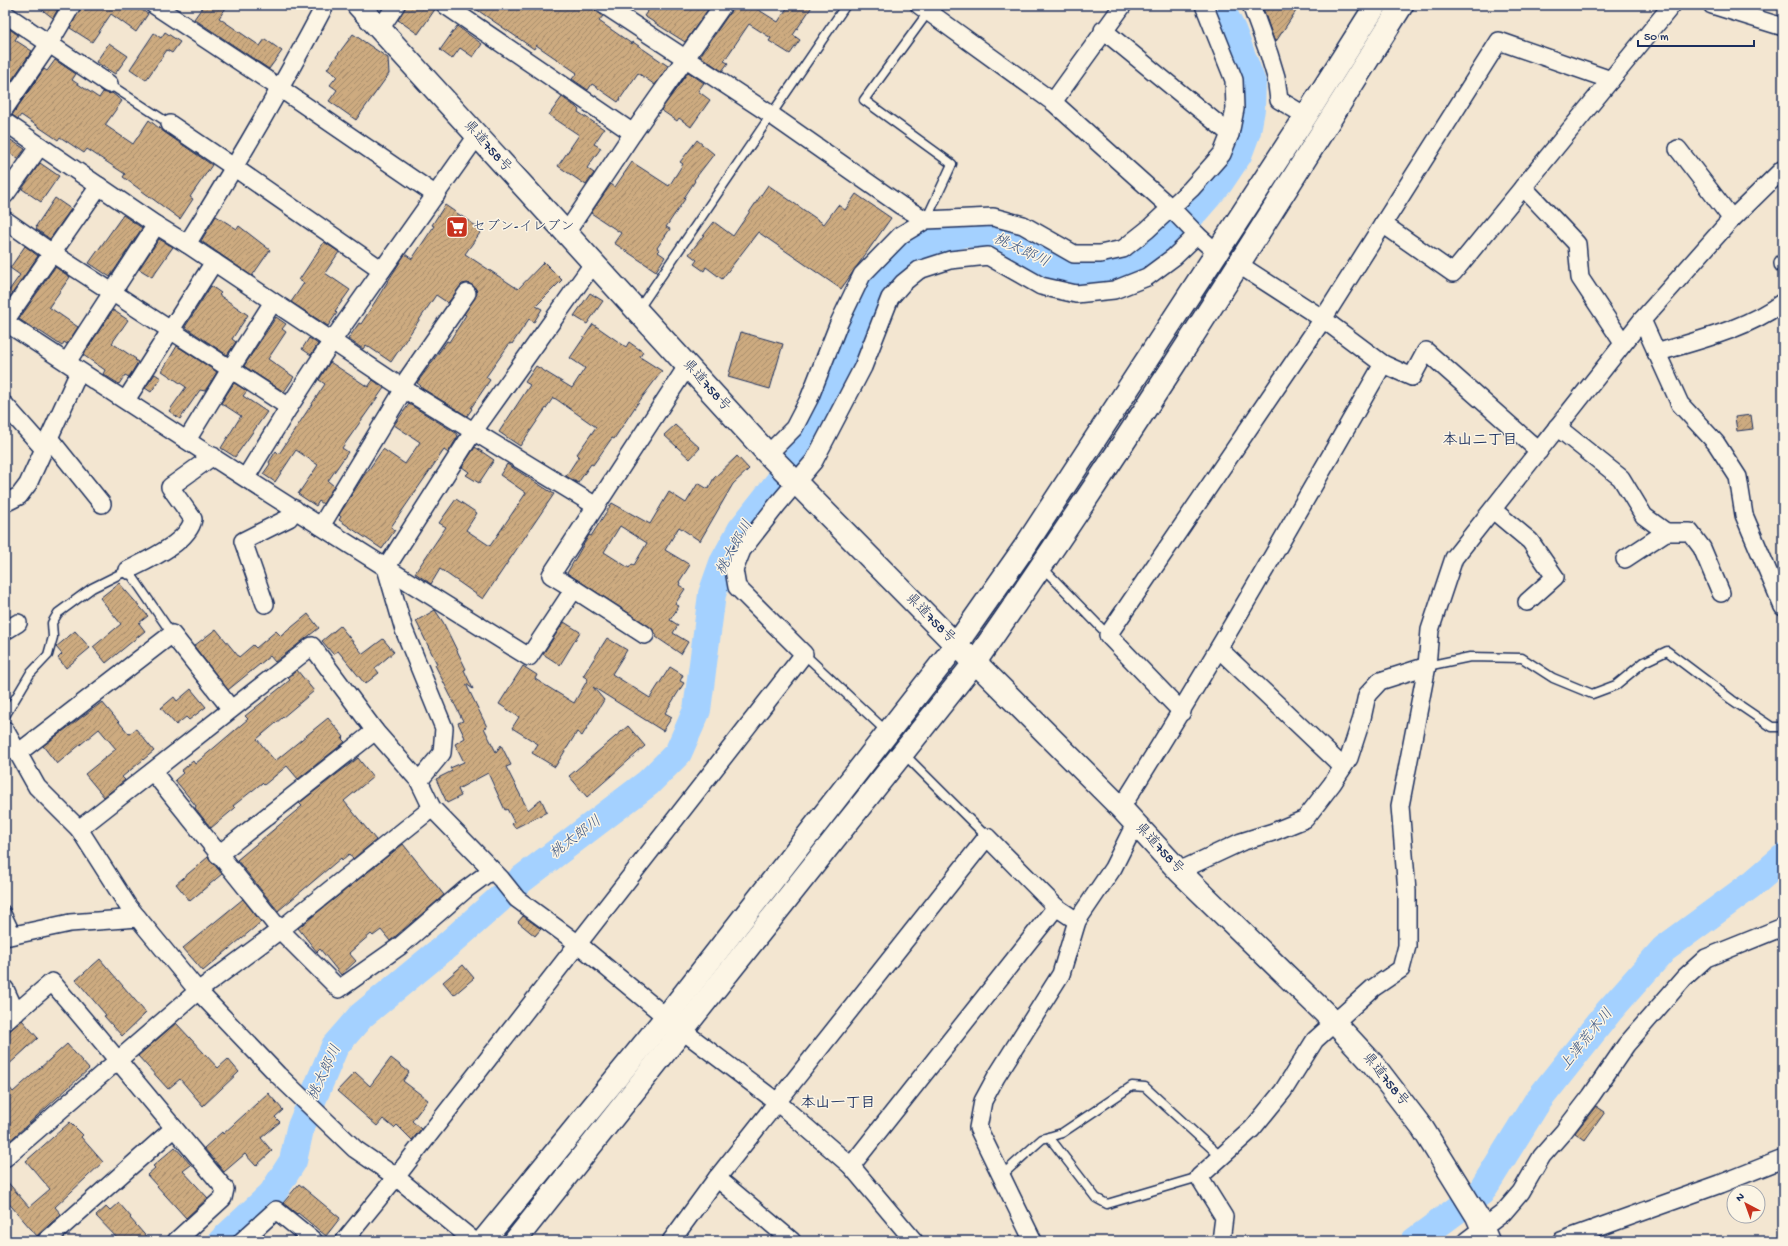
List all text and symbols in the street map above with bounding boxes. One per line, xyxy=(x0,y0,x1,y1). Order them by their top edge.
scale bar xyxy=(1638,22,1754,48)
text: 50 m xyxy=(1644,31,1669,45)
street label: 県道758号 xyxy=(459,117,515,177)
supermarket icon: セブン-イレブン xyxy=(444,214,470,240)
place label: セブン-イレブン xyxy=(472,219,574,236)
water label: 桃太郎川 xyxy=(990,230,1052,272)
street label: 県道758号 xyxy=(678,356,734,416)
district label: 本山二丁目 xyxy=(1442,431,1518,450)
water label: 桃太郎川 xyxy=(713,517,757,579)
street label: 県道758号 xyxy=(901,590,959,648)
water label: 桃太郎川 xyxy=(547,813,605,863)
street label: 県道758号 xyxy=(1131,820,1187,878)
water label: 上津荒木川 xyxy=(1556,1005,1618,1075)
water label: 桃太郎川 xyxy=(304,1042,346,1104)
street label: 県道758号 xyxy=(1358,1050,1412,1110)
district label: 本山一丁目 xyxy=(800,1094,876,1113)
north arrow xyxy=(1726,1184,1766,1224)
text: N xyxy=(1734,1191,1747,1205)

